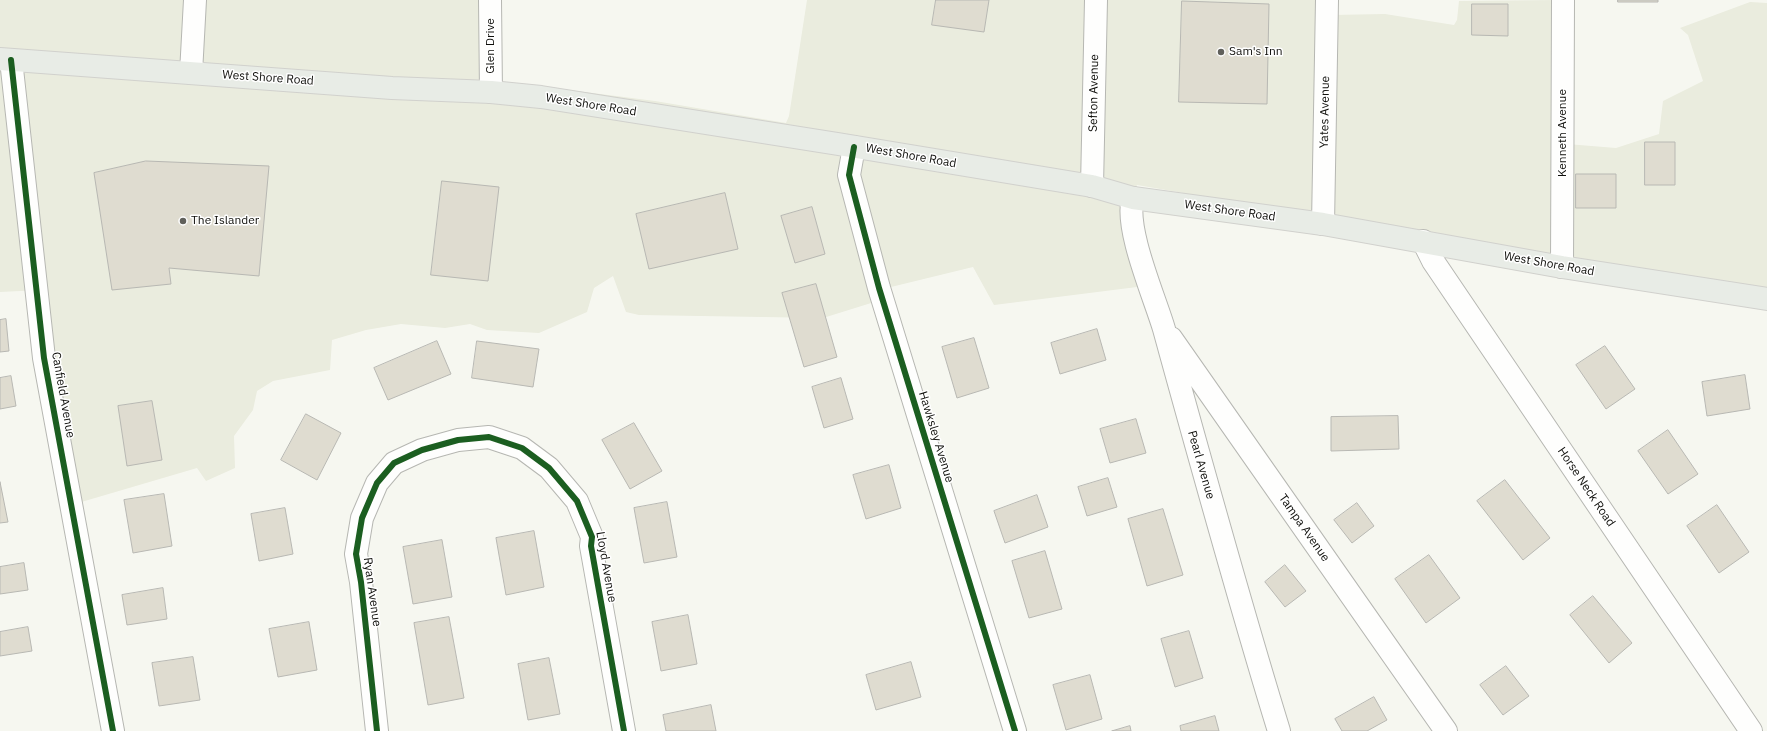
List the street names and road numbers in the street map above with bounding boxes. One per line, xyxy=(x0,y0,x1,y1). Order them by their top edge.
street label: Glen Drive xyxy=(484,18,498,74)
street label: Sefton Avenue xyxy=(1086,54,1102,132)
street label: West Shore Road xyxy=(222,68,314,88)
street label: Yates Avenue xyxy=(1317,76,1333,148)
street label: Kenneth Avenue xyxy=(1556,89,1570,177)
street label: West Shore Road xyxy=(545,91,637,119)
street label: West Shore Road xyxy=(865,141,957,171)
street label: West Shore Road xyxy=(1184,197,1276,225)
street label: West Shore Road xyxy=(1503,249,1595,279)
street label: Canfield Avenue xyxy=(48,351,78,439)
street label: Hawksley Avenue xyxy=(915,390,957,484)
street label: Pearl Avenue xyxy=(1184,429,1218,501)
street label: Horse Neck Road xyxy=(1554,445,1618,529)
street label: Tampa Avenue xyxy=(1275,491,1333,565)
street label: Lloyd Avenue xyxy=(593,530,619,604)
street label: Ryan Avenue xyxy=(360,557,384,627)

